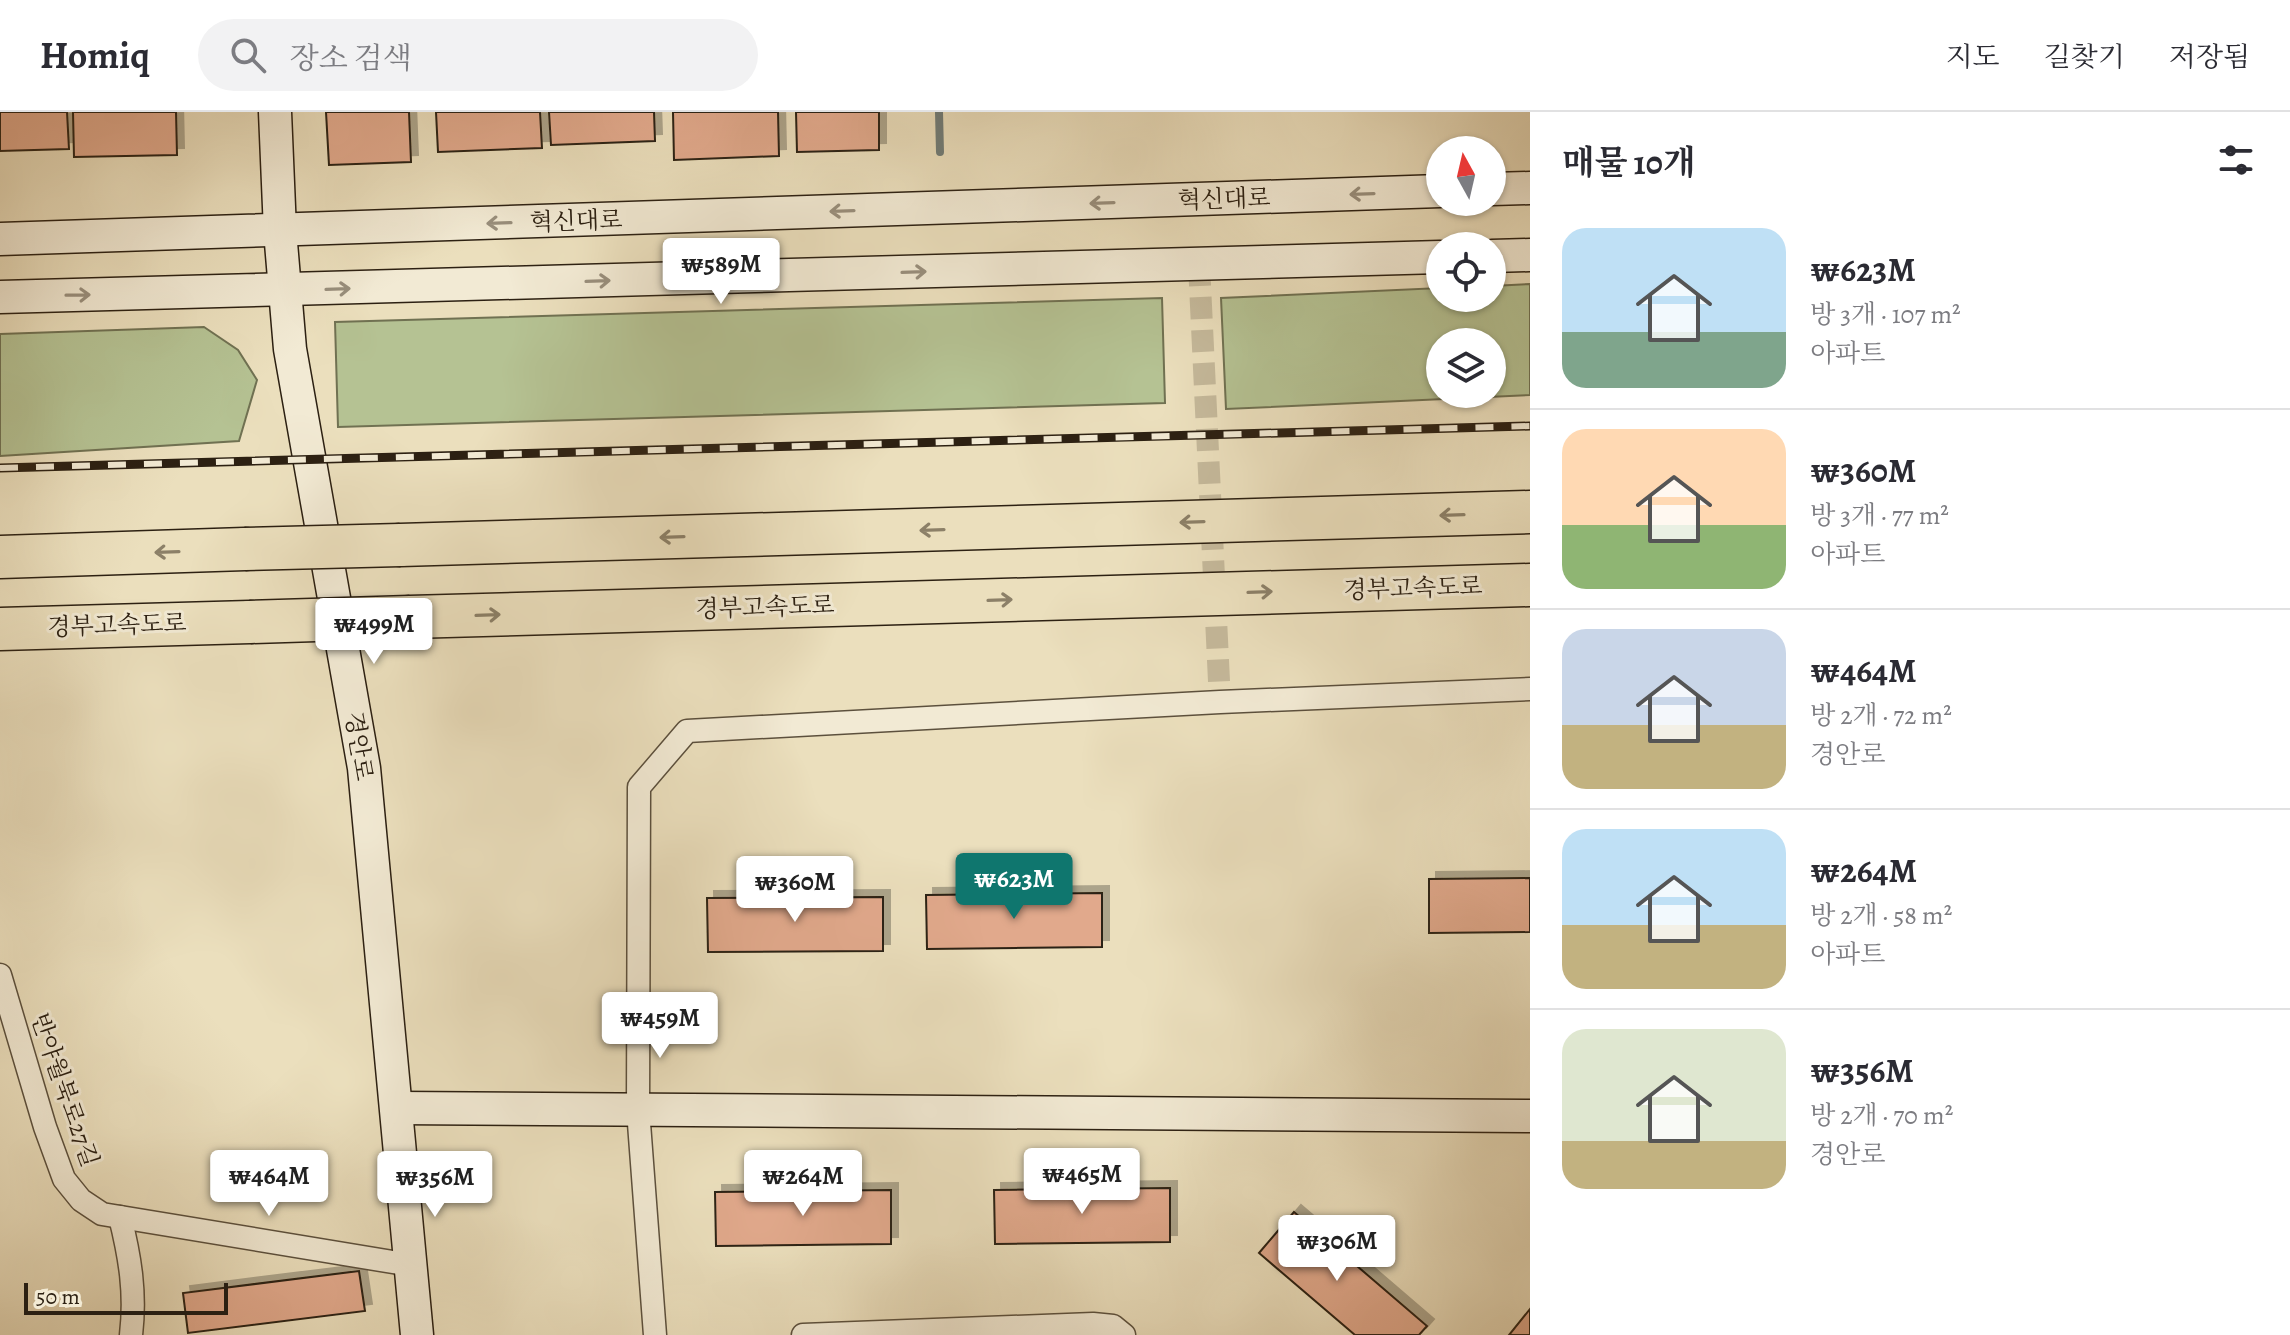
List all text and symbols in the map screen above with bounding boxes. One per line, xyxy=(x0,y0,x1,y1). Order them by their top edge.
search box xyxy=(198,19,758,91)
text: Homiq xyxy=(40,29,150,81)
icon: search xyxy=(226,33,270,77)
text: 장소 검색 xyxy=(290,38,412,78)
text: 지도 xyxy=(1946,38,2000,76)
text: 길찾기 xyxy=(2044,38,2125,76)
text: 저장됨 xyxy=(2169,38,2250,76)
north arrow xyxy=(1426,136,1506,216)
map controls xyxy=(1426,136,1506,408)
icon: filters xyxy=(2214,138,2258,182)
text: 매물 10개 xyxy=(1562,139,1696,186)
street label: 혁신대로 xyxy=(1177,181,1271,217)
one-way arrow xyxy=(1349,186,1376,201)
one-way arrow xyxy=(1089,195,1116,210)
street label: 혁신대로 xyxy=(529,203,623,239)
one-way arrow xyxy=(829,204,856,219)
one-way arrow xyxy=(486,216,513,231)
button: locate xyxy=(1426,232,1506,312)
pin: ₩589M xyxy=(665,238,777,306)
text: ₩589M xyxy=(681,246,761,281)
text: ₩623M xyxy=(1810,246,1916,293)
icon: home xyxy=(1626,260,1722,356)
one-way arrow xyxy=(900,265,927,280)
one-way arrow xyxy=(584,274,611,289)
one-way arrow xyxy=(324,281,351,297)
one-way arrow xyxy=(64,287,91,303)
text: 방 3개 · 107 m² xyxy=(1810,297,1961,332)
button: layers xyxy=(1426,328,1506,408)
text: 아파트 xyxy=(1810,336,1885,371)
text: ₩360M xyxy=(1810,447,1916,494)
icon: home xyxy=(1626,461,1722,557)
text: 방 3개 · 77 m² xyxy=(1810,498,1949,533)
one-way arrow xyxy=(1439,507,1466,522)
one-way arrow xyxy=(1179,514,1206,530)
one-way arrow xyxy=(919,522,946,537)
one-way arrow xyxy=(659,529,686,545)
text: 아파트 xyxy=(1810,537,1885,572)
one-way arrow xyxy=(154,544,181,559)
street label: 경부고속도로 xyxy=(1343,570,1483,606)
one-way arrow xyxy=(1246,585,1273,600)
street label: 경부고속도로 xyxy=(695,589,835,625)
one-way arrow xyxy=(986,592,1013,607)
pin: ₩499M xyxy=(318,598,430,666)
text: ₩499M xyxy=(333,606,415,641)
street label: 경부고속도로 xyxy=(47,607,187,643)
one-way arrow xyxy=(474,607,501,622)
text: ₩464M xyxy=(1810,647,1917,694)
icon: home xyxy=(1626,661,1722,757)
text: 방 2개 · 72 m² xyxy=(1810,698,1952,733)
street label: 경안로 xyxy=(338,709,380,783)
text: 경안로 xyxy=(1810,737,1885,772)
text: ₩264M xyxy=(1810,847,1917,894)
pin: ₩623M xyxy=(958,853,1070,921)
pin: ₩360M xyxy=(739,856,851,924)
text: ₩623M xyxy=(974,861,1054,896)
icon: home xyxy=(1626,861,1722,957)
text: ₩360M xyxy=(754,864,836,899)
text: 방 2개 · 58 m² xyxy=(1810,898,1952,933)
text: 아파트 xyxy=(1810,937,1885,972)
pin: ₩459M xyxy=(604,992,716,1060)
text: ₩459M xyxy=(620,1000,700,1035)
street label: 반야월북로27길 xyxy=(24,1009,106,1171)
text: ₩356M xyxy=(1810,1047,1914,1094)
icon: home xyxy=(1626,1061,1722,1157)
text: 방 2개 · 70 m² xyxy=(1810,1098,1953,1133)
text: 경안로 xyxy=(1810,1137,1885,1172)
pin: ₩465M xyxy=(1026,1148,1138,1216)
pin: ₩464M xyxy=(213,1150,325,1218)
pin: ₩264M xyxy=(747,1150,859,1218)
pin: ₩356M xyxy=(379,1151,491,1219)
text: ₩465M xyxy=(1042,1156,1122,1191)
text: ₩464M xyxy=(228,1158,310,1193)
text: ₩264M xyxy=(762,1158,844,1193)
text: ₩356M xyxy=(395,1159,475,1194)
pin: ₩306M xyxy=(1281,1215,1393,1283)
text: ₩306M xyxy=(1296,1223,1378,1258)
scale bar xyxy=(24,1279,228,1315)
text: 50 m xyxy=(36,1282,80,1312)

